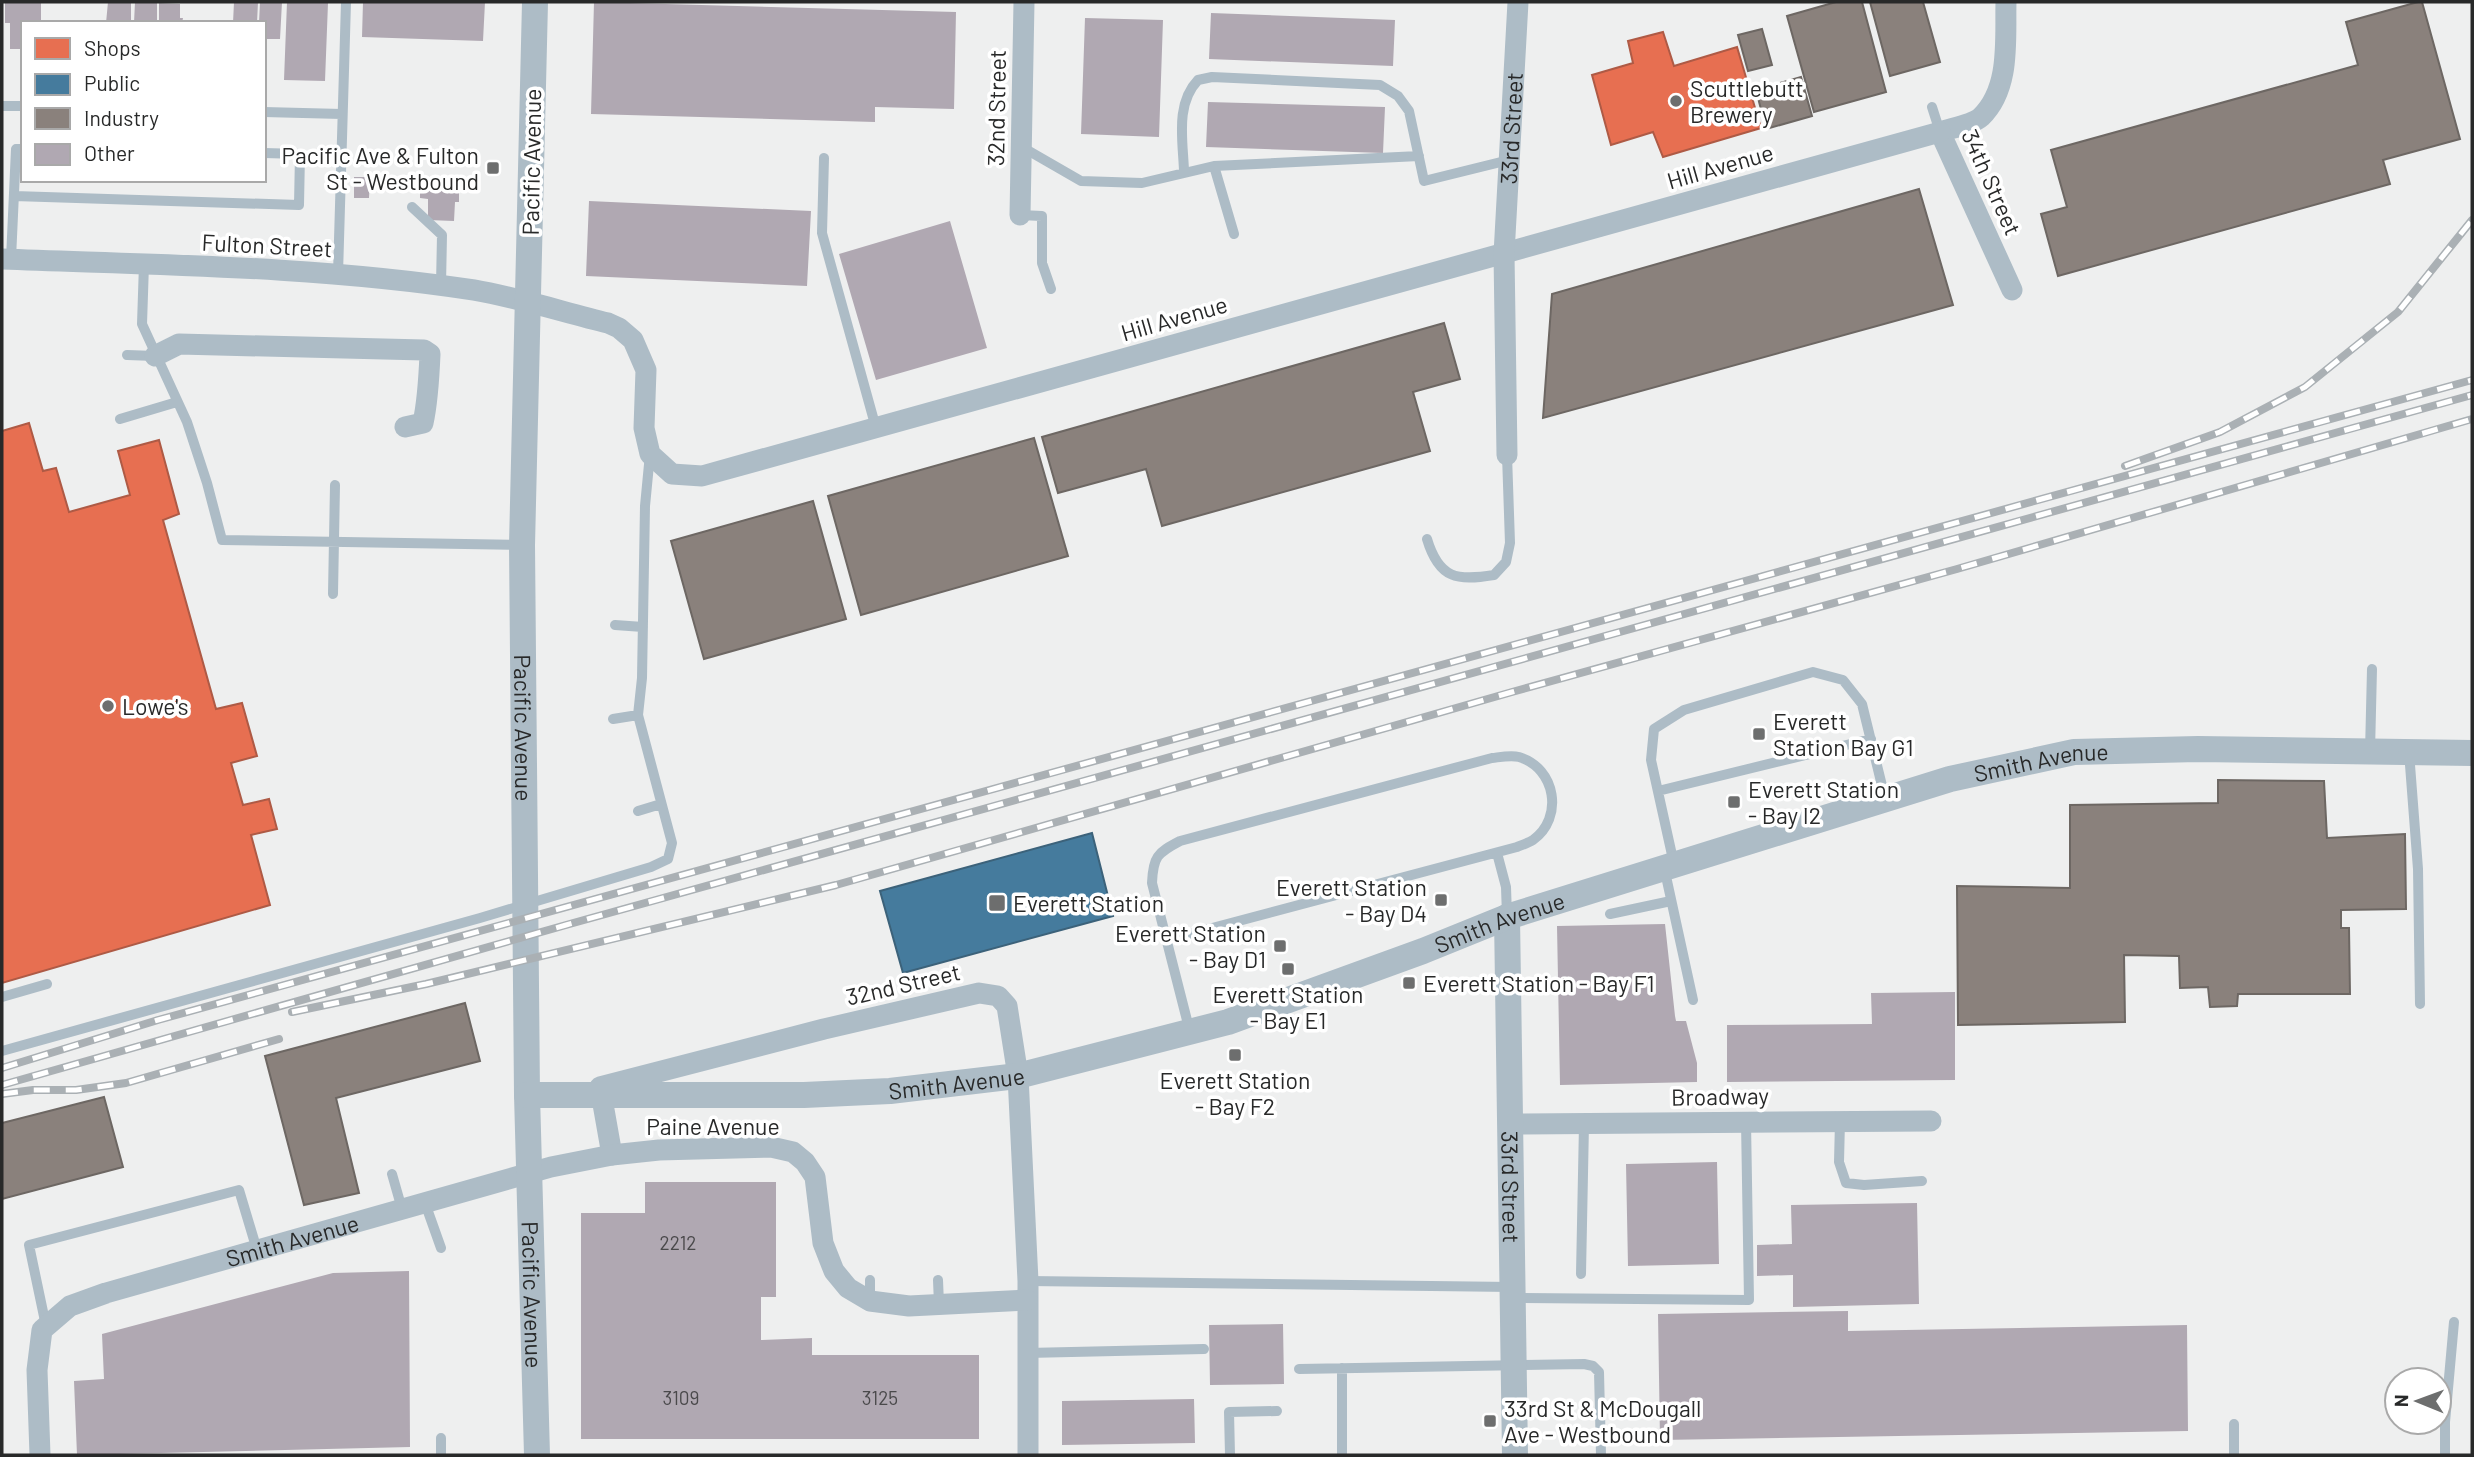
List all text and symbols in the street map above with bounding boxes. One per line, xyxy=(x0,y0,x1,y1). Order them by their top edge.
legend xyxy=(21,21,266,182)
text: Shops xyxy=(84,35,141,60)
street label: 32nd Street xyxy=(981,50,1011,166)
text: Public xyxy=(84,70,140,95)
street label: 33rd Street xyxy=(1494,72,1528,185)
place label: Scuttlebutt Brewery xyxy=(1690,74,1804,128)
street label: Pacific Avenue xyxy=(516,88,546,236)
marker: Scuttlebutt Brewery xyxy=(1668,93,1684,109)
text: Industry xyxy=(84,105,159,130)
street label: 34th Street xyxy=(1956,125,2028,239)
street label: Hill Avenue xyxy=(1664,137,1776,195)
text: Other xyxy=(84,140,135,165)
place label: Pacific Ave & Fulton St - Westbound xyxy=(281,141,479,195)
marker: Pacific Ave & Fulton St - Westbound xyxy=(485,160,501,176)
street label: Fulton Street xyxy=(201,228,333,262)
street label: Hill Avenue xyxy=(1118,289,1230,347)
street label: Pacific Avenue xyxy=(509,654,538,801)
place label: Lowe's xyxy=(122,692,189,720)
marker: Lowe's xyxy=(100,698,116,714)
place label: Everett Station Bay G1 xyxy=(1773,707,1913,761)
marker: Everett Station Bay G1 xyxy=(1751,726,1767,742)
street label: Smith Avenue xyxy=(1971,737,2109,787)
place label: Everett Station - Bay I2 xyxy=(1748,775,1899,829)
marker: Everett Station - Bay I2 xyxy=(1726,794,1742,810)
place label: Everett Station - Bay D4 xyxy=(1276,873,1427,927)
street label: Smith Avenue xyxy=(1430,886,1568,959)
place label: Everett Station xyxy=(1013,889,1164,917)
marker: Everett Station - Bay D4 xyxy=(1433,892,1449,908)
marker: Everett Station xyxy=(987,893,1007,913)
place label: Everett Station - Bay D1 xyxy=(1115,919,1266,973)
marker: Everett Station - Bay D1 xyxy=(1272,938,1288,954)
street label: 32nd Street xyxy=(843,957,963,1011)
marker: Everett Station - Bay E1 xyxy=(1280,961,1296,977)
place label: Everett Station - Bay F1 xyxy=(1423,969,1655,997)
marker: Everett Station - Bay F1 xyxy=(1401,975,1417,991)
place label: Everett Station - Bay E1 xyxy=(1212,980,1364,1034)
marker: Everett Station - Bay F2 xyxy=(1227,1047,1243,1063)
street label: Smith Avenue xyxy=(887,1061,1028,1105)
place label: Everett Station - Bay F2 xyxy=(1159,1066,1311,1120)
street label: Broadway xyxy=(1671,1081,1770,1111)
street label: Paine Avenue xyxy=(646,1112,780,1140)
street label: 33rd Street xyxy=(1496,1131,1526,1243)
street label: Smith Avenue xyxy=(223,1208,362,1272)
street label: Pacific Avenue xyxy=(517,1221,549,1369)
house number: 2212 xyxy=(660,1231,696,1254)
north arrow xyxy=(2383,1366,2453,1436)
house number: 3109 xyxy=(663,1386,699,1409)
house number: 3125 xyxy=(862,1386,898,1409)
place label: 33rd St & McDougall Ave - Westbound xyxy=(1504,1394,1701,1448)
text: N xyxy=(2389,1394,2412,1407)
marker: 33rd St & McDougall Ave - Westbound xyxy=(1482,1413,1498,1429)

